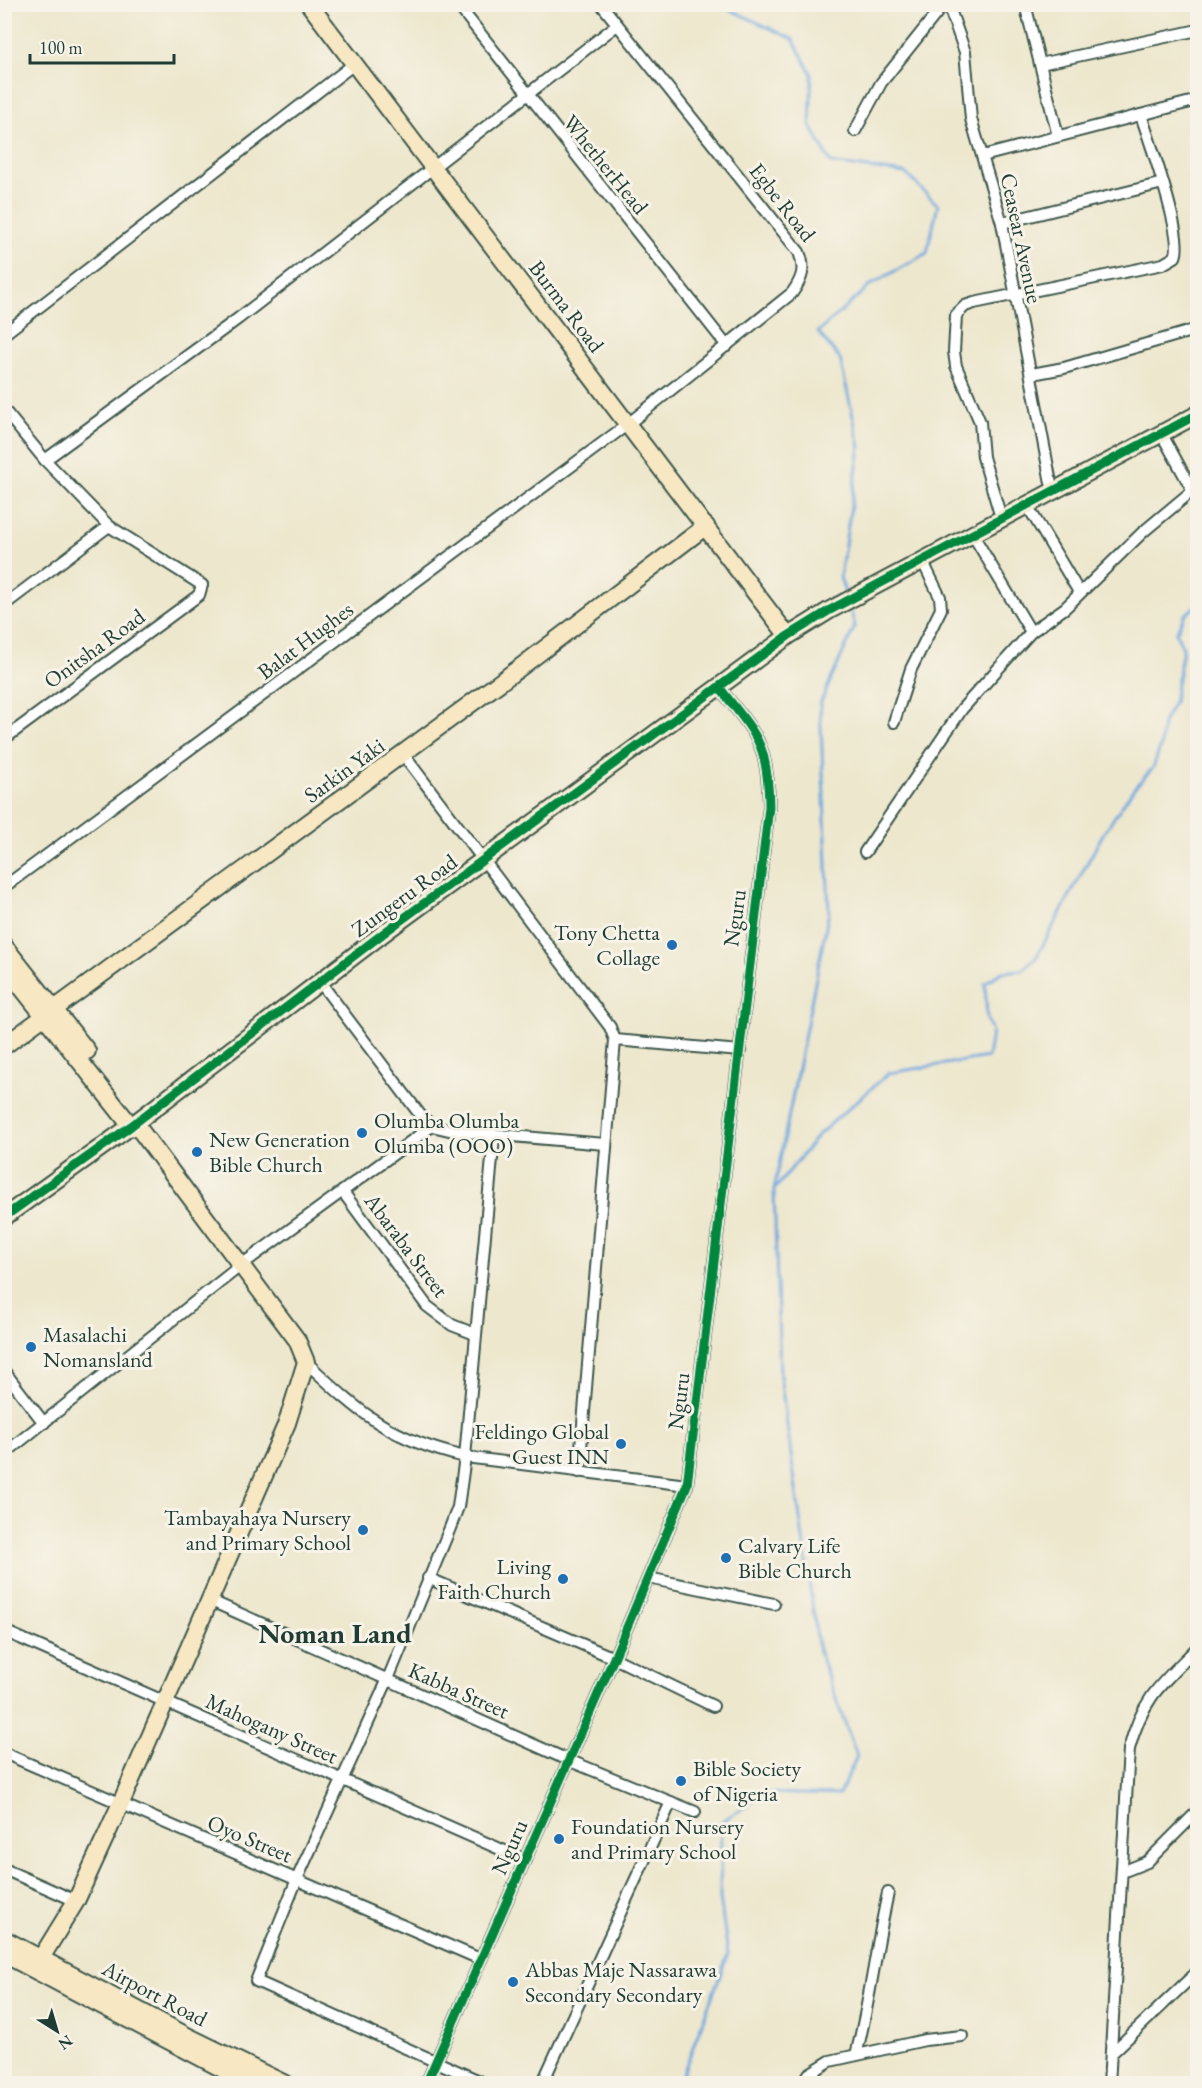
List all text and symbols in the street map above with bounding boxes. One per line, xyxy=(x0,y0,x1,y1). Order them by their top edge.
scale bar xyxy=(30,27,174,65)
text: 100 m xyxy=(39,36,83,59)
street label: WhetherHead xyxy=(556,108,655,221)
street label: Egbe Road xyxy=(743,157,823,248)
street label: Ceasear Avenue xyxy=(994,170,1050,306)
street label: Burma Road xyxy=(522,254,611,359)
street label: Balat Hughes xyxy=(251,595,359,686)
street label: Onitsha Road xyxy=(38,601,151,695)
street label: Sarkin Yaki xyxy=(298,731,390,809)
street label: Zungeru Road xyxy=(346,847,464,944)
street label: Nguru xyxy=(716,887,753,949)
place label: Tony Chetta Collage xyxy=(554,918,660,972)
marker: Tony Chetta Collage xyxy=(665,938,679,952)
place label: Olumba Olumba Olumba (OOO) xyxy=(374,1106,520,1160)
place label: New Generation Bible Church xyxy=(209,1125,351,1179)
marker: Olumba Olumba Olumba (OOO) xyxy=(355,1126,369,1140)
marker: New Generation Bible Church xyxy=(190,1145,204,1159)
street label: Abaraba Street xyxy=(357,1186,455,1303)
place label: Masalachi Nomansland xyxy=(43,1320,154,1374)
marker: Masalachi Nomansland xyxy=(24,1340,38,1354)
street label: Nguru xyxy=(661,1370,696,1431)
place label: Feldingo Global Guest INN xyxy=(474,1417,610,1471)
marker: Feldingo Global Guest INN xyxy=(614,1437,628,1451)
place label: Tambayahaya Nursery and Primary School xyxy=(164,1503,351,1557)
marker: Tambayahaya Nursery and Primary School xyxy=(356,1523,370,1537)
place label: Calvary Life Bible Church xyxy=(738,1531,852,1585)
marker: Calvary Life Bible Church xyxy=(719,1551,733,1565)
place label: Living Faith Church xyxy=(437,1552,551,1606)
marker: Living Faith Church xyxy=(556,1572,570,1586)
district label: Noman Land xyxy=(258,1615,412,1651)
street label: Kabba Street xyxy=(404,1655,514,1726)
street label: Mahogany Street xyxy=(201,1686,343,1771)
place label: Bible Society of Nigeria xyxy=(693,1754,802,1808)
marker: Bible Society of Nigeria xyxy=(674,1774,688,1788)
street label: Oyo Street xyxy=(203,1808,297,1869)
place label: Foundation Nursery and Primary School xyxy=(571,1812,744,1866)
street label: Nguru xyxy=(485,1815,535,1879)
marker: Foundation Nursery and Primary School xyxy=(552,1832,566,1846)
street label: Airport Road xyxy=(96,1953,213,2034)
place label: Abbas Maje Nassarawa Secondary Secondary xyxy=(524,1955,717,2009)
marker: Abbas Maje Nassarawa Secondary Secondary xyxy=(506,1975,520,1989)
north arrow xyxy=(27,2001,87,2061)
text: N xyxy=(54,2030,77,2055)

